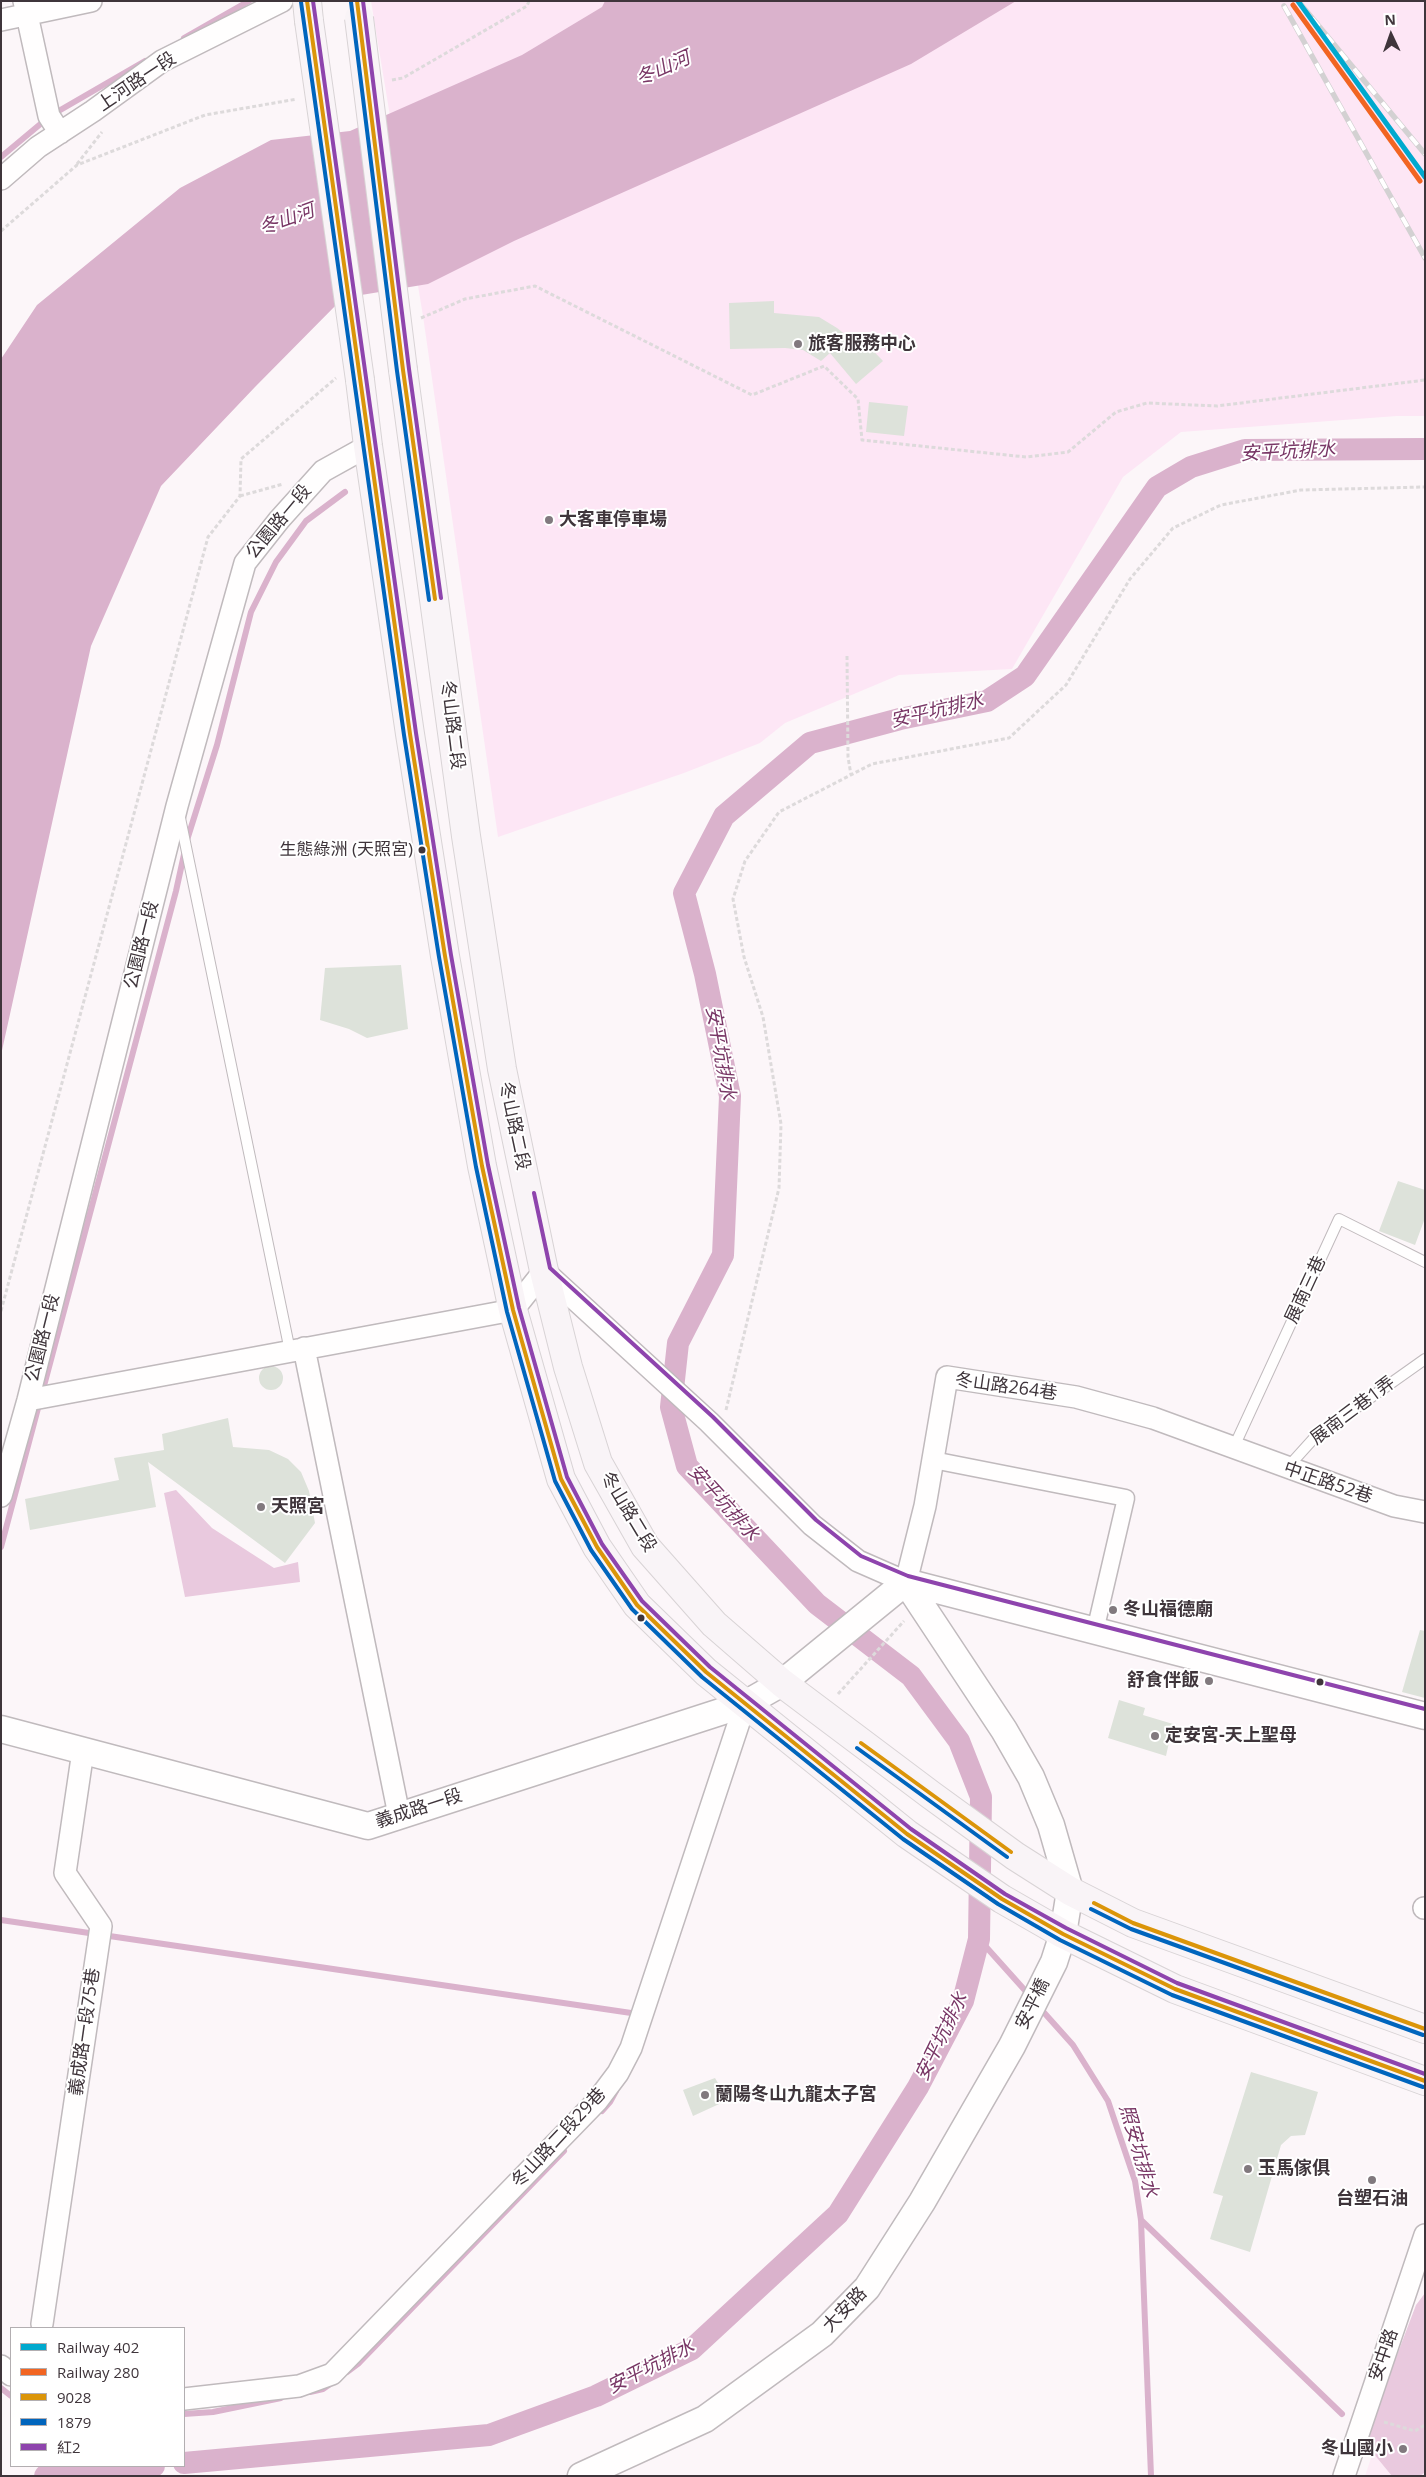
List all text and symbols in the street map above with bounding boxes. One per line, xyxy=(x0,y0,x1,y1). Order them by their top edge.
north arrow xyxy=(1366,10,1416,60)
text: N xyxy=(1384,10,1396,29)
water label: 冬山河 xyxy=(632,47,694,91)
street label: 上河路一段 xyxy=(94,48,180,116)
water label: 冬山河 xyxy=(256,200,318,240)
place label: 旅客服務中心 xyxy=(808,333,916,355)
marker: 旅客服務中心 xyxy=(792,338,804,350)
water label: 安平坑排水 xyxy=(1240,438,1336,466)
street label: 公園路一段 xyxy=(242,481,316,563)
place label: 大客車停車場 xyxy=(559,509,667,531)
marker: 大客車停車場 xyxy=(543,514,555,526)
street label: 冬山路二段 xyxy=(436,679,468,771)
water label: 安平坑排水 xyxy=(888,689,986,733)
place label: 生態綠洲 (天照宮) xyxy=(280,840,413,860)
marker: 生態綠洲 (天照宮) xyxy=(417,845,427,855)
street label: 公園路一段 xyxy=(121,899,163,991)
water label: 安平坑排水 xyxy=(701,1004,739,1102)
street label: 冬山路二段 xyxy=(494,1080,534,1172)
street label: 展南三巷 xyxy=(1281,1253,1331,1327)
street label: 公園路一段 xyxy=(22,1292,64,1384)
street label: 冬山路264巷 xyxy=(954,1369,1058,1405)
street label: 展南三巷1弄 xyxy=(1306,1372,1400,1450)
street label: 中正路52巷 xyxy=(1281,1458,1375,1508)
water label: 安平坑排水 xyxy=(683,1460,763,1546)
street label: 冬山路二段 xyxy=(596,1468,660,1556)
place label: 天照宮 xyxy=(271,1496,325,1518)
marker: 天照宮 xyxy=(255,1501,267,1513)
place label: 冬山福德廟 xyxy=(1123,1599,1213,1621)
marker: 冬山福德廟 xyxy=(1107,1604,1119,1616)
unlabelled marker xyxy=(636,1613,646,1623)
place label: 舒食伴飯 xyxy=(1127,1670,1199,1692)
marker: 舒食伴飯 xyxy=(1203,1675,1215,1687)
unlabelled marker xyxy=(1315,1677,1325,1687)
place label: 定安宮-天上聖母 xyxy=(1165,1725,1297,1747)
marker: 定安宮-天上聖母 xyxy=(1149,1730,1161,1742)
street label: 義成路一段 xyxy=(373,1785,465,1833)
street label: 義成路一段75巷 xyxy=(65,1967,105,2097)
street label: 安平橋 xyxy=(1011,1975,1055,2033)
water label: 安平坑排水 xyxy=(911,1989,973,2085)
street label: 冬山路二段29巷 xyxy=(507,2084,611,2192)
place label: 蘭陽冬山九龍太子宮 xyxy=(715,2084,877,2106)
marker: 蘭陽冬山九龍太子宮 xyxy=(699,2089,711,2101)
water label: 照安坑排水 xyxy=(1114,2102,1162,2200)
place label: 玉馬傢俱 xyxy=(1258,2158,1330,2180)
marker: 玉馬傢俱 xyxy=(1242,2163,1254,2175)
marker: 台塑石油 xyxy=(1366,2174,1378,2186)
place label: 台塑石油 xyxy=(1336,2188,1408,2210)
street label: 大安路 xyxy=(818,2283,872,2337)
street label: 安中路 xyxy=(1365,2326,1403,2384)
legend xyxy=(10,2327,185,2467)
water label: 安平坑排水 xyxy=(604,2335,698,2399)
text: Railway 402 xyxy=(57,2337,139,2357)
text: Railway 280 xyxy=(57,2362,139,2382)
text: 9028 xyxy=(57,2387,91,2407)
text: 1879 xyxy=(57,2412,91,2432)
text: 紅2 xyxy=(57,2437,81,2457)
place label: 冬山國小 xyxy=(1321,2438,1393,2460)
marker: 冬山國小 xyxy=(1397,2443,1409,2455)

